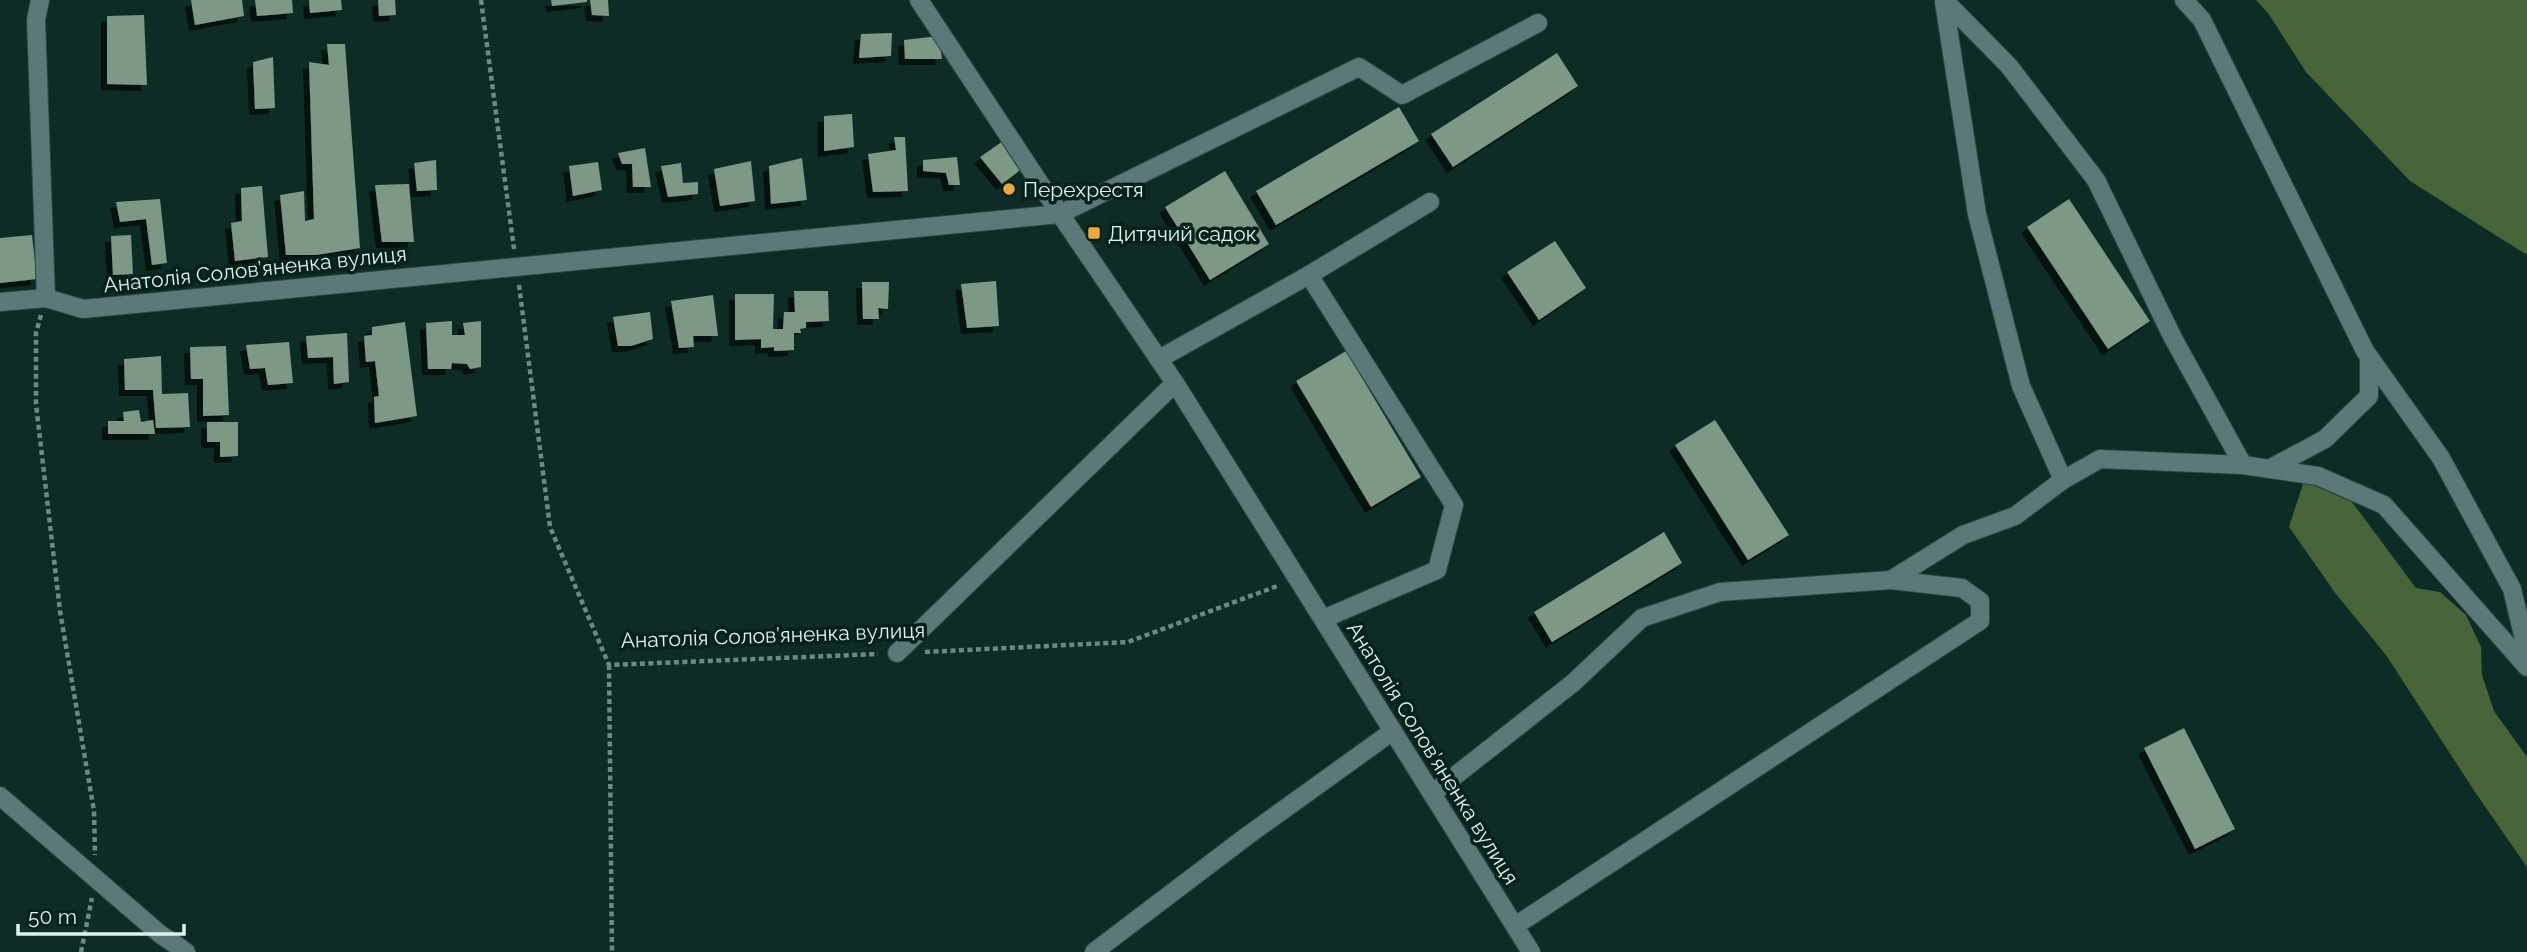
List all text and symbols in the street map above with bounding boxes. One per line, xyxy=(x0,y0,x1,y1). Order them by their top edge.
place label: Перехрестя xyxy=(1023,177,1144,202)
marker: Перехрестя xyxy=(1001,181,1017,197)
place label: Дитячий садок xyxy=(1108,221,1257,246)
marker: Дитячий садок xyxy=(1086,225,1102,241)
street label: Анатолія Солов’яненка вулиця xyxy=(102,241,408,297)
street label: Анатолія Солов’яненка вулиця xyxy=(620,617,926,653)
street label: Анатолія Солов’яненка вулиця xyxy=(1342,617,1524,889)
scale bar xyxy=(18,892,184,936)
text: 50 m xyxy=(28,904,77,929)

